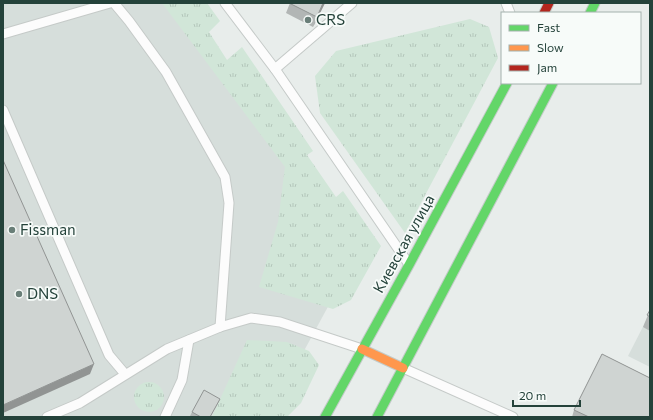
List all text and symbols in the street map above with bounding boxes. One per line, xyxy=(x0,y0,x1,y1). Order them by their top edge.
place label: CRS xyxy=(316,10,345,28)
legend xyxy=(501,12,641,84)
marker: CRS xyxy=(303,15,313,25)
text: Fast xyxy=(537,20,560,34)
text: Slow xyxy=(537,40,564,54)
text: Jam xyxy=(537,60,557,75)
street label: Киевская улица xyxy=(369,191,438,296)
place label: Fissman xyxy=(20,220,76,238)
marker: Fissman xyxy=(7,225,17,235)
place label: DNS xyxy=(27,284,58,302)
marker: DNS xyxy=(14,289,24,299)
scale bar xyxy=(513,382,580,408)
text: 20 m xyxy=(519,388,546,402)

